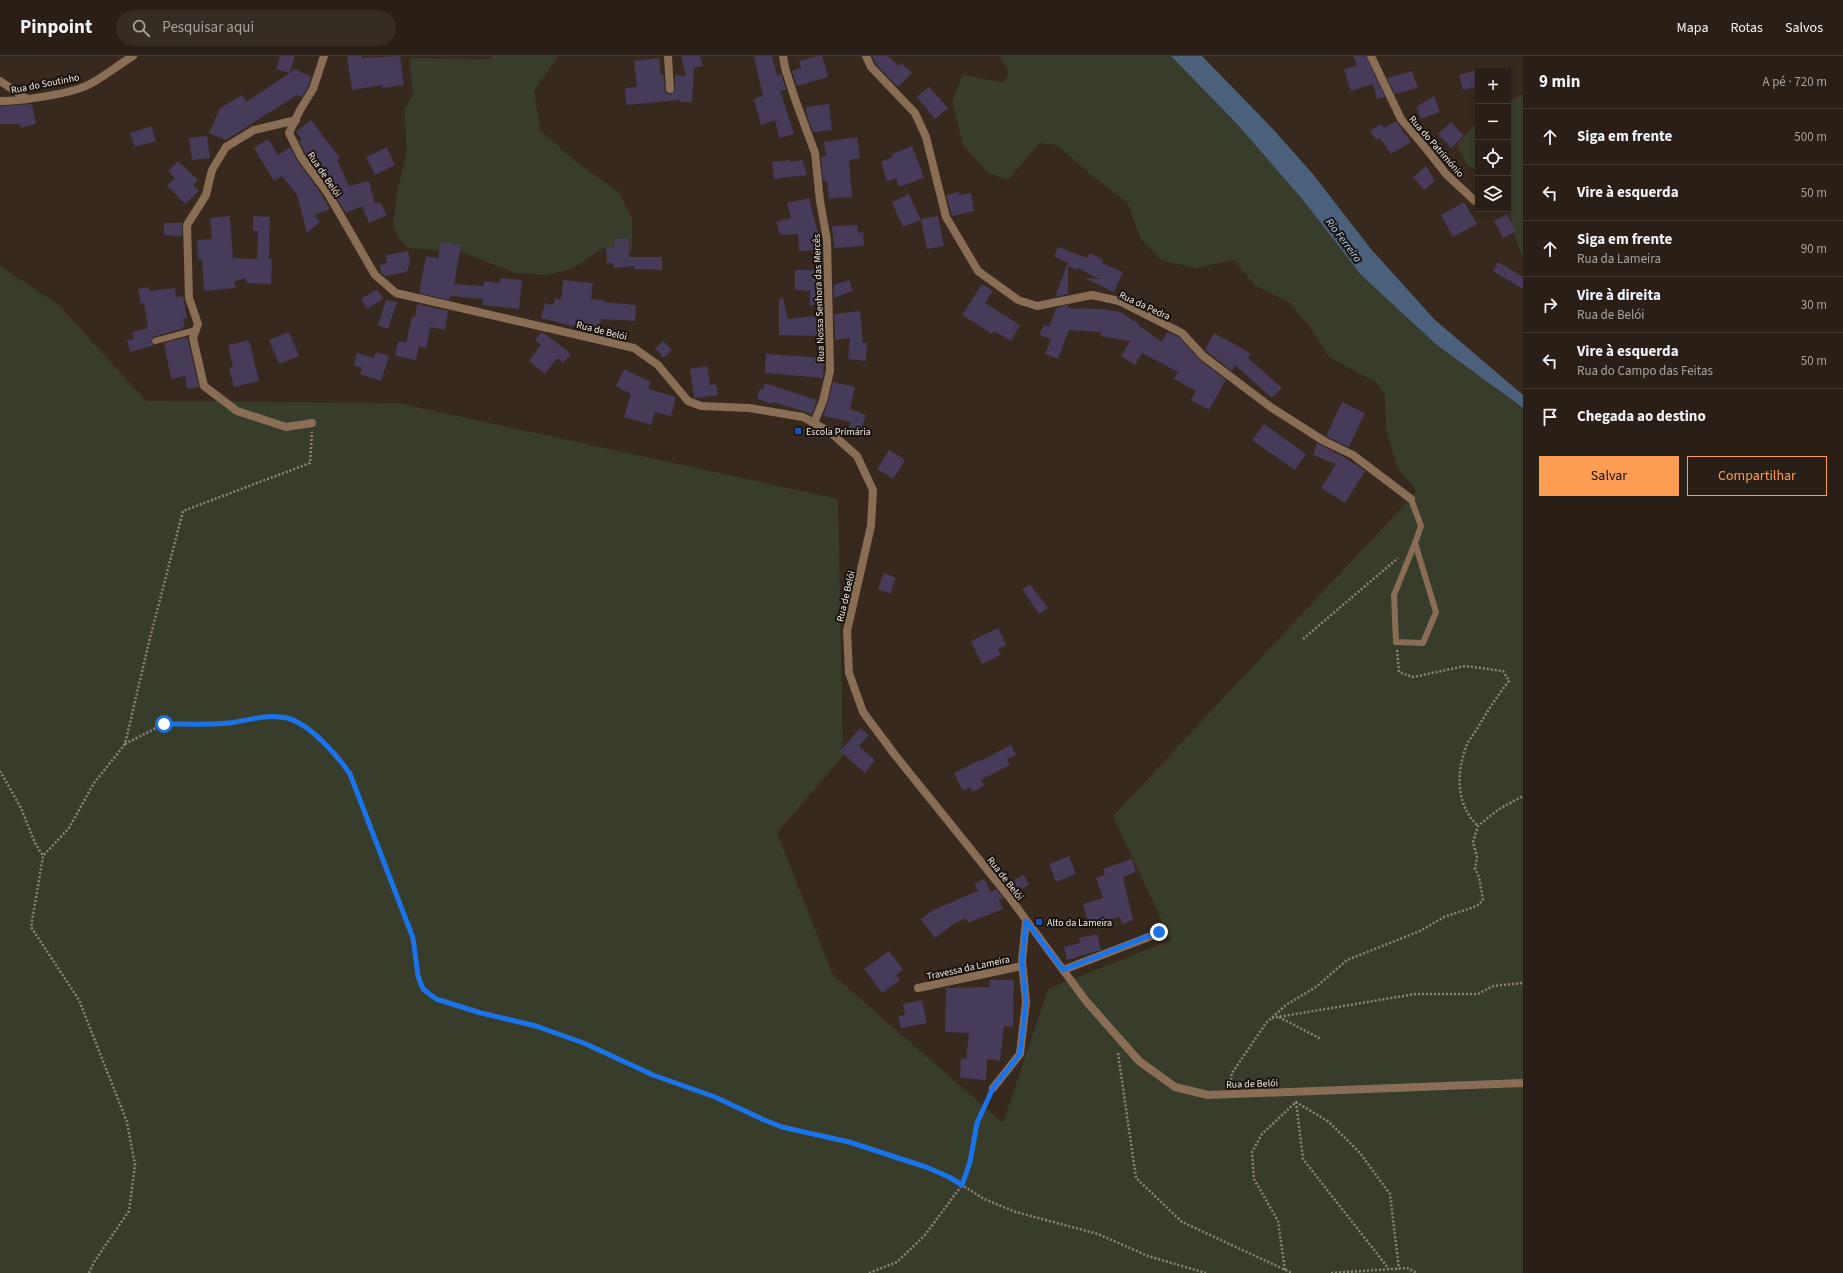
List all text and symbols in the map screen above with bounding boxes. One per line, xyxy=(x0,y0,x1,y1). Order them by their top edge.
search box xyxy=(116,10,396,46)
text: Pinpoint xyxy=(20,14,92,41)
icon: search xyxy=(130,17,152,39)
text: Pesquisar aqui xyxy=(162,17,254,38)
text: Mapa xyxy=(1677,18,1708,38)
text: Rotas xyxy=(1730,18,1763,38)
text: Salvos xyxy=(1785,18,1823,38)
map controls xyxy=(1475,68,1511,212)
button: + xyxy=(1475,68,1511,104)
street label: Rua do Soutinho xyxy=(10,70,81,97)
text: 9 min xyxy=(1539,70,1580,94)
text: A pé · 720 m xyxy=(1762,73,1827,91)
button: − xyxy=(1475,104,1511,140)
street label: Rua do Património xyxy=(1405,113,1467,181)
icon: ahead xyxy=(1539,126,1561,148)
text: Siga em frente xyxy=(1577,126,1672,147)
text: 500 m xyxy=(1794,128,1827,146)
button: locate xyxy=(1475,140,1511,176)
street label: Rua de Belói xyxy=(304,149,345,200)
button: layers xyxy=(1475,176,1511,212)
icon: left xyxy=(1539,182,1561,204)
text: Vire à esquerda xyxy=(1577,182,1679,203)
text: 50 m xyxy=(1801,184,1827,202)
water label: Rio Ferreira xyxy=(1322,215,1365,266)
text: Siga em frente xyxy=(1577,229,1672,250)
street label: Rua Nossa Senhora das Mercês xyxy=(810,234,828,362)
icon: ahead xyxy=(1539,238,1561,260)
text: 90 m xyxy=(1801,240,1827,258)
text: Rua da Lameira xyxy=(1577,250,1661,268)
text: Vire à direita xyxy=(1577,285,1661,306)
street label: Rua da Pedra xyxy=(1117,288,1172,324)
icon: right xyxy=(1539,294,1561,316)
text: 30 m xyxy=(1801,296,1827,314)
text: Rua de Belói xyxy=(1577,306,1645,324)
street label: Rua de Belói xyxy=(575,318,629,344)
text: Vire à esquerda xyxy=(1577,341,1679,362)
icon: left xyxy=(1539,350,1561,372)
text: 50 m xyxy=(1801,352,1827,370)
text: Rua do Campo das Feitas xyxy=(1577,362,1713,380)
icon: arrive xyxy=(1539,406,1561,428)
text: Chegada ao destino xyxy=(1577,406,1706,427)
place label: Escola Primária xyxy=(806,425,871,439)
marker: Escola Primária xyxy=(793,426,803,436)
button: Salvar xyxy=(1539,456,1679,496)
button: Compartilhar xyxy=(1687,456,1827,496)
street label: Rua de Belói xyxy=(833,569,859,623)
route start xyxy=(155,715,173,733)
street label: Rua de Belói xyxy=(984,854,1027,903)
place label: Alto da Lameira xyxy=(1047,916,1112,930)
marker: Alto da Lameira xyxy=(1034,917,1044,927)
route end xyxy=(1150,923,1168,941)
street label: Travessa da Lameira xyxy=(925,952,1011,984)
street label: Rua de Belói xyxy=(1226,1076,1278,1092)

